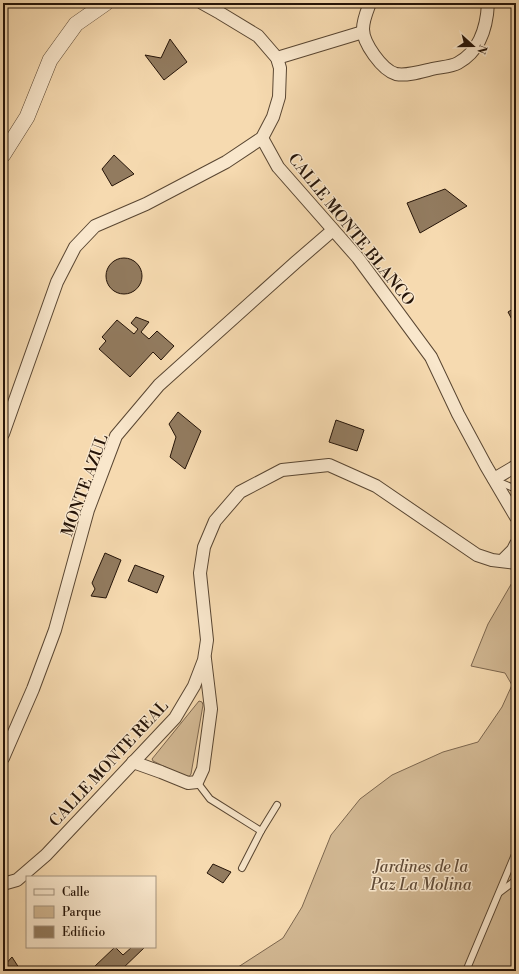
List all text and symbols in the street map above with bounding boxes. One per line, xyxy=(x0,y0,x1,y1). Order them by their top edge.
north arrow xyxy=(453,26,493,66)
text: N xyxy=(473,43,489,56)
street label: CALLE MONTE BLANCO xyxy=(284,149,419,310)
street label: MONTE AZUL xyxy=(57,431,113,539)
street label: CALLE MONTE REAL xyxy=(45,696,173,831)
park label: Jardines de la Paz La Molina xyxy=(370,857,472,895)
legend xyxy=(26,876,156,948)
text: Calle xyxy=(62,885,89,900)
text: Parque xyxy=(62,905,101,920)
text: Edificio xyxy=(62,925,105,940)

